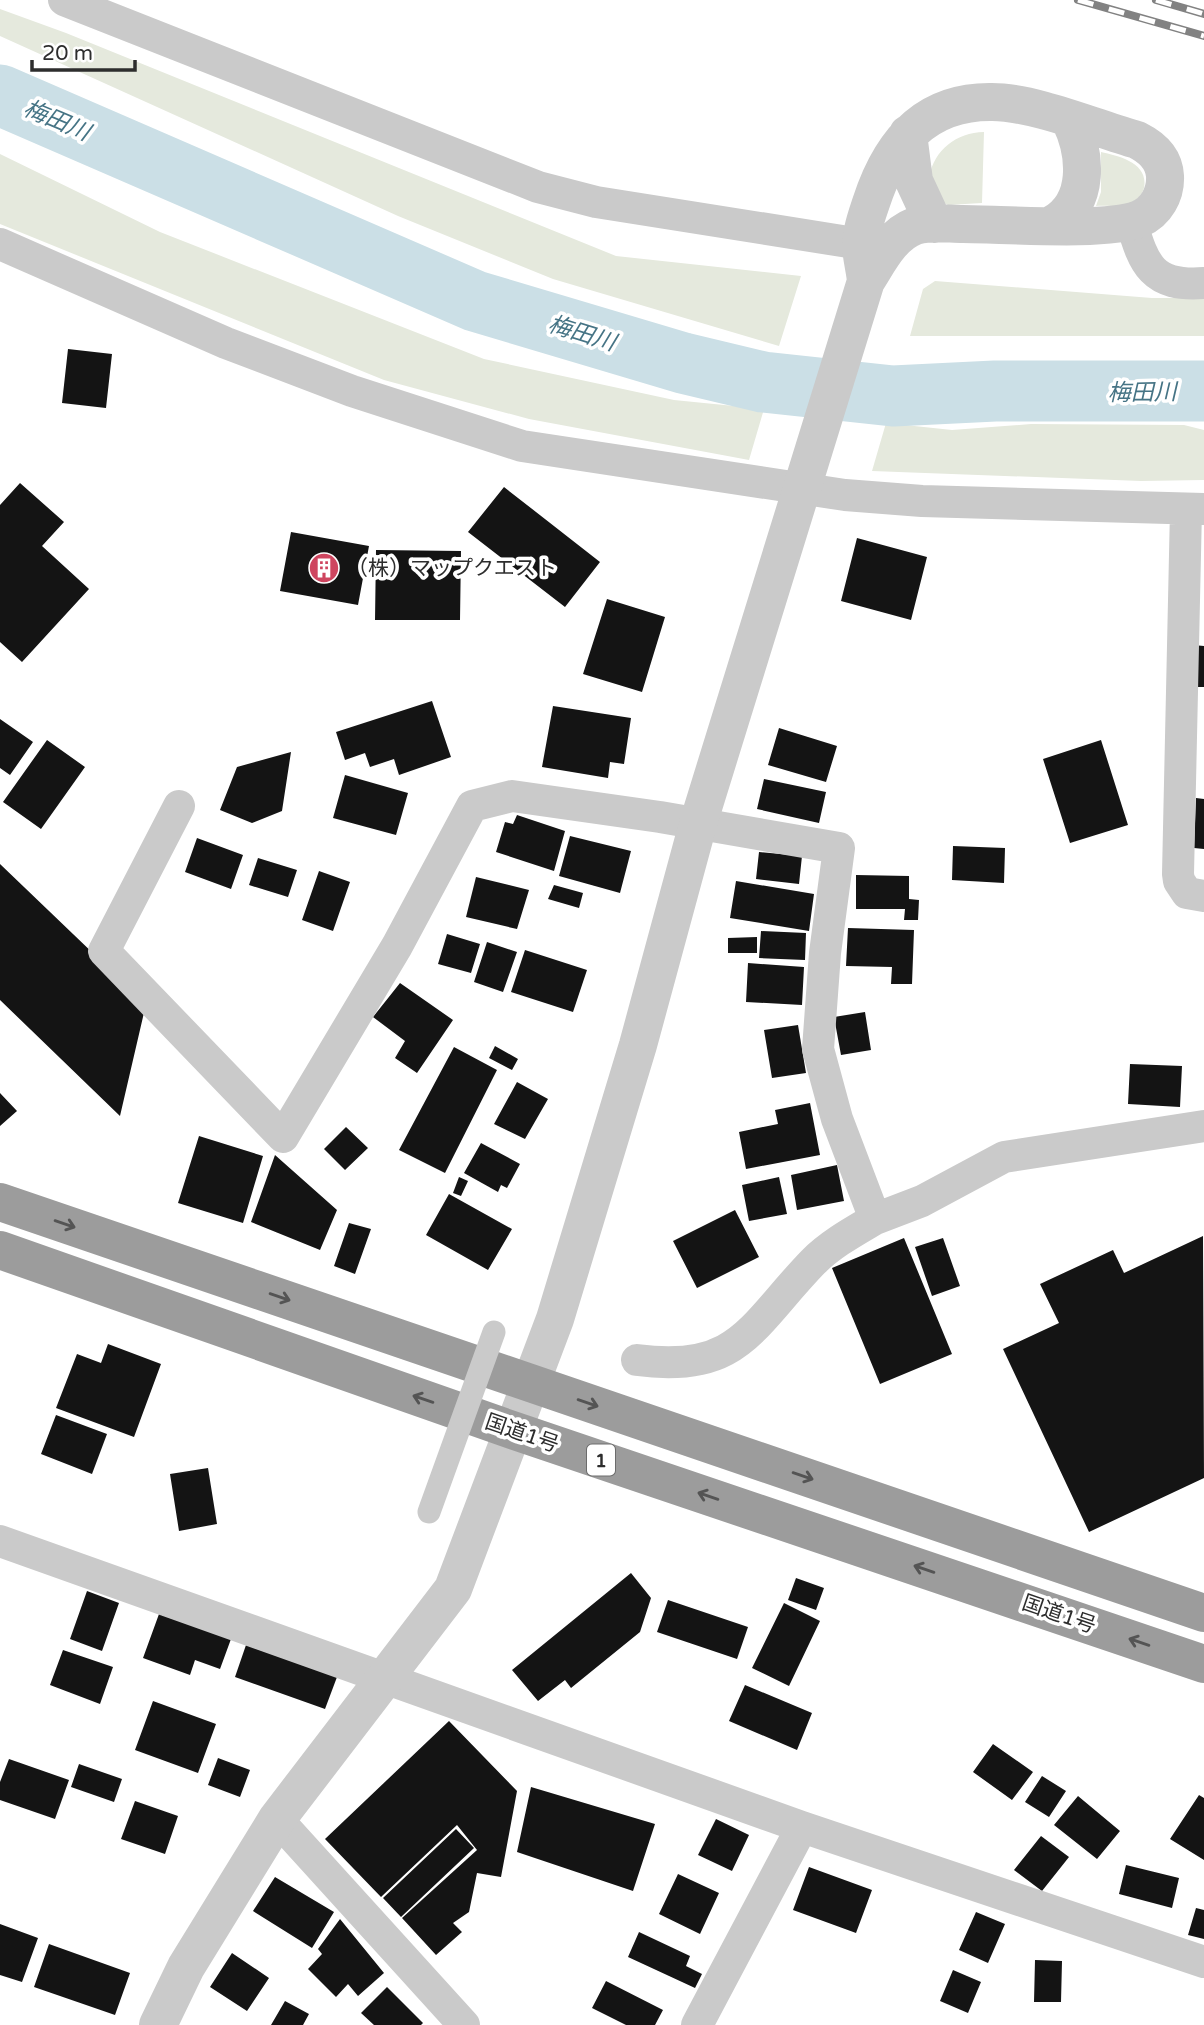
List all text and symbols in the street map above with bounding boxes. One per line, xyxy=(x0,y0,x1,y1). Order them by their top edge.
scale bar xyxy=(32,28,135,72)
text: 20 m xyxy=(42,41,93,66)
water label: 梅田川 xyxy=(19,95,97,148)
water label: 梅田川 xyxy=(545,310,622,358)
water label: 梅田川 xyxy=(1107,378,1180,408)
building icon: （株）マップクエスト xyxy=(307,551,341,585)
place label: （株）マップクエスト xyxy=(347,556,557,581)
one-way arrow xyxy=(53,1219,75,1231)
one-way arrow xyxy=(268,1292,290,1304)
one-way arrow xyxy=(413,1392,435,1404)
one-way arrow xyxy=(576,1398,598,1410)
street label: 国道1号 xyxy=(482,1409,562,1458)
road number: 1 xyxy=(587,1444,615,1476)
one-way arrow xyxy=(792,1471,814,1483)
one-way arrow xyxy=(698,1489,720,1501)
one-way arrow xyxy=(913,1562,935,1574)
street label: 国道1号 xyxy=(1019,1590,1099,1639)
one-way arrow xyxy=(1129,1635,1151,1647)

